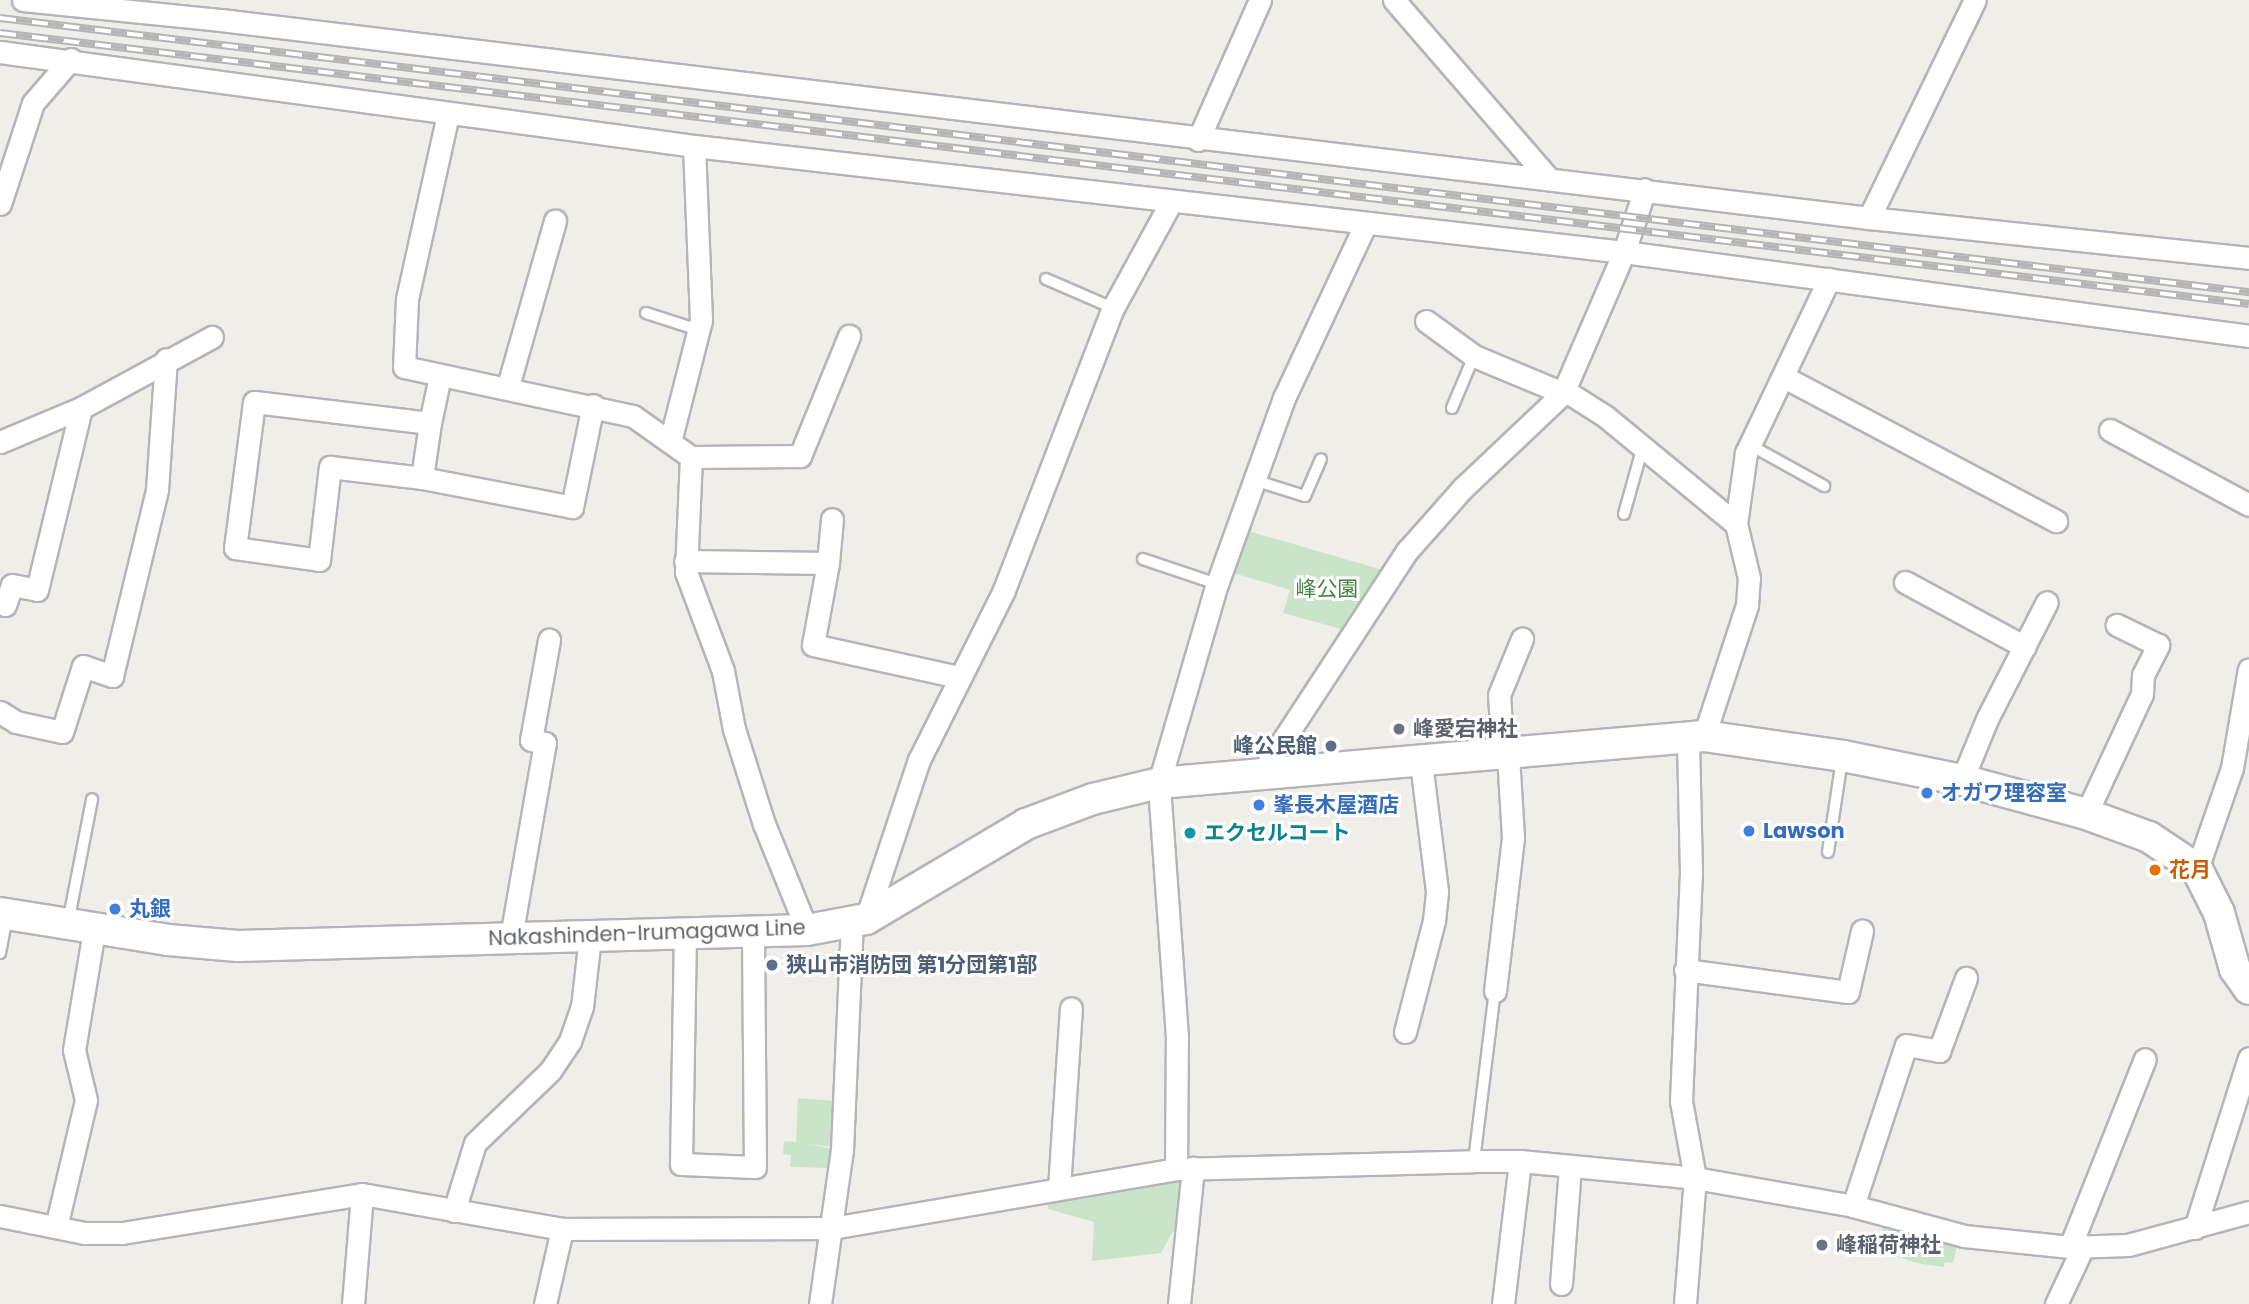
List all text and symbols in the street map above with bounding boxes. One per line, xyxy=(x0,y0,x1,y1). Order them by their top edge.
park label: 峰公園 xyxy=(1296,576,1358,602)
place label: 峰愛宕神社 xyxy=(1413,716,1518,742)
marker: 峰愛宕神社 xyxy=(1391,721,1407,737)
place label: 峰公民館 xyxy=(1233,733,1317,759)
marker: 峰公民館 xyxy=(1323,738,1339,754)
place label: オガワ理容室 xyxy=(1941,780,2067,806)
marker: オガワ理容室 xyxy=(1919,785,1935,801)
place label: 峯長木屋酒店 xyxy=(1273,792,1399,818)
marker: 峯長木屋酒店 xyxy=(1251,797,1267,813)
place label: Lawson xyxy=(1763,818,1845,844)
place label: エクセルコート xyxy=(1204,820,1351,846)
marker: Lawson xyxy=(1741,823,1757,839)
marker: エクセルコート xyxy=(1182,825,1198,841)
place label: 花月 xyxy=(2169,857,2211,883)
marker: 花月 xyxy=(2147,862,2163,878)
place label: 丸銀 xyxy=(129,896,171,922)
marker: 丸銀 xyxy=(107,901,123,917)
street label: Nakashinden-Irumagawa Line xyxy=(488,915,806,951)
place label: 狭山市消防団 第1分団第1部 xyxy=(786,952,1037,978)
marker: 狭山市消防団 第1分団第1部 xyxy=(764,957,780,973)
place label: 峰稲荷神社 xyxy=(1836,1232,1941,1258)
marker: 峰稲荷神社 xyxy=(1814,1237,1830,1253)

